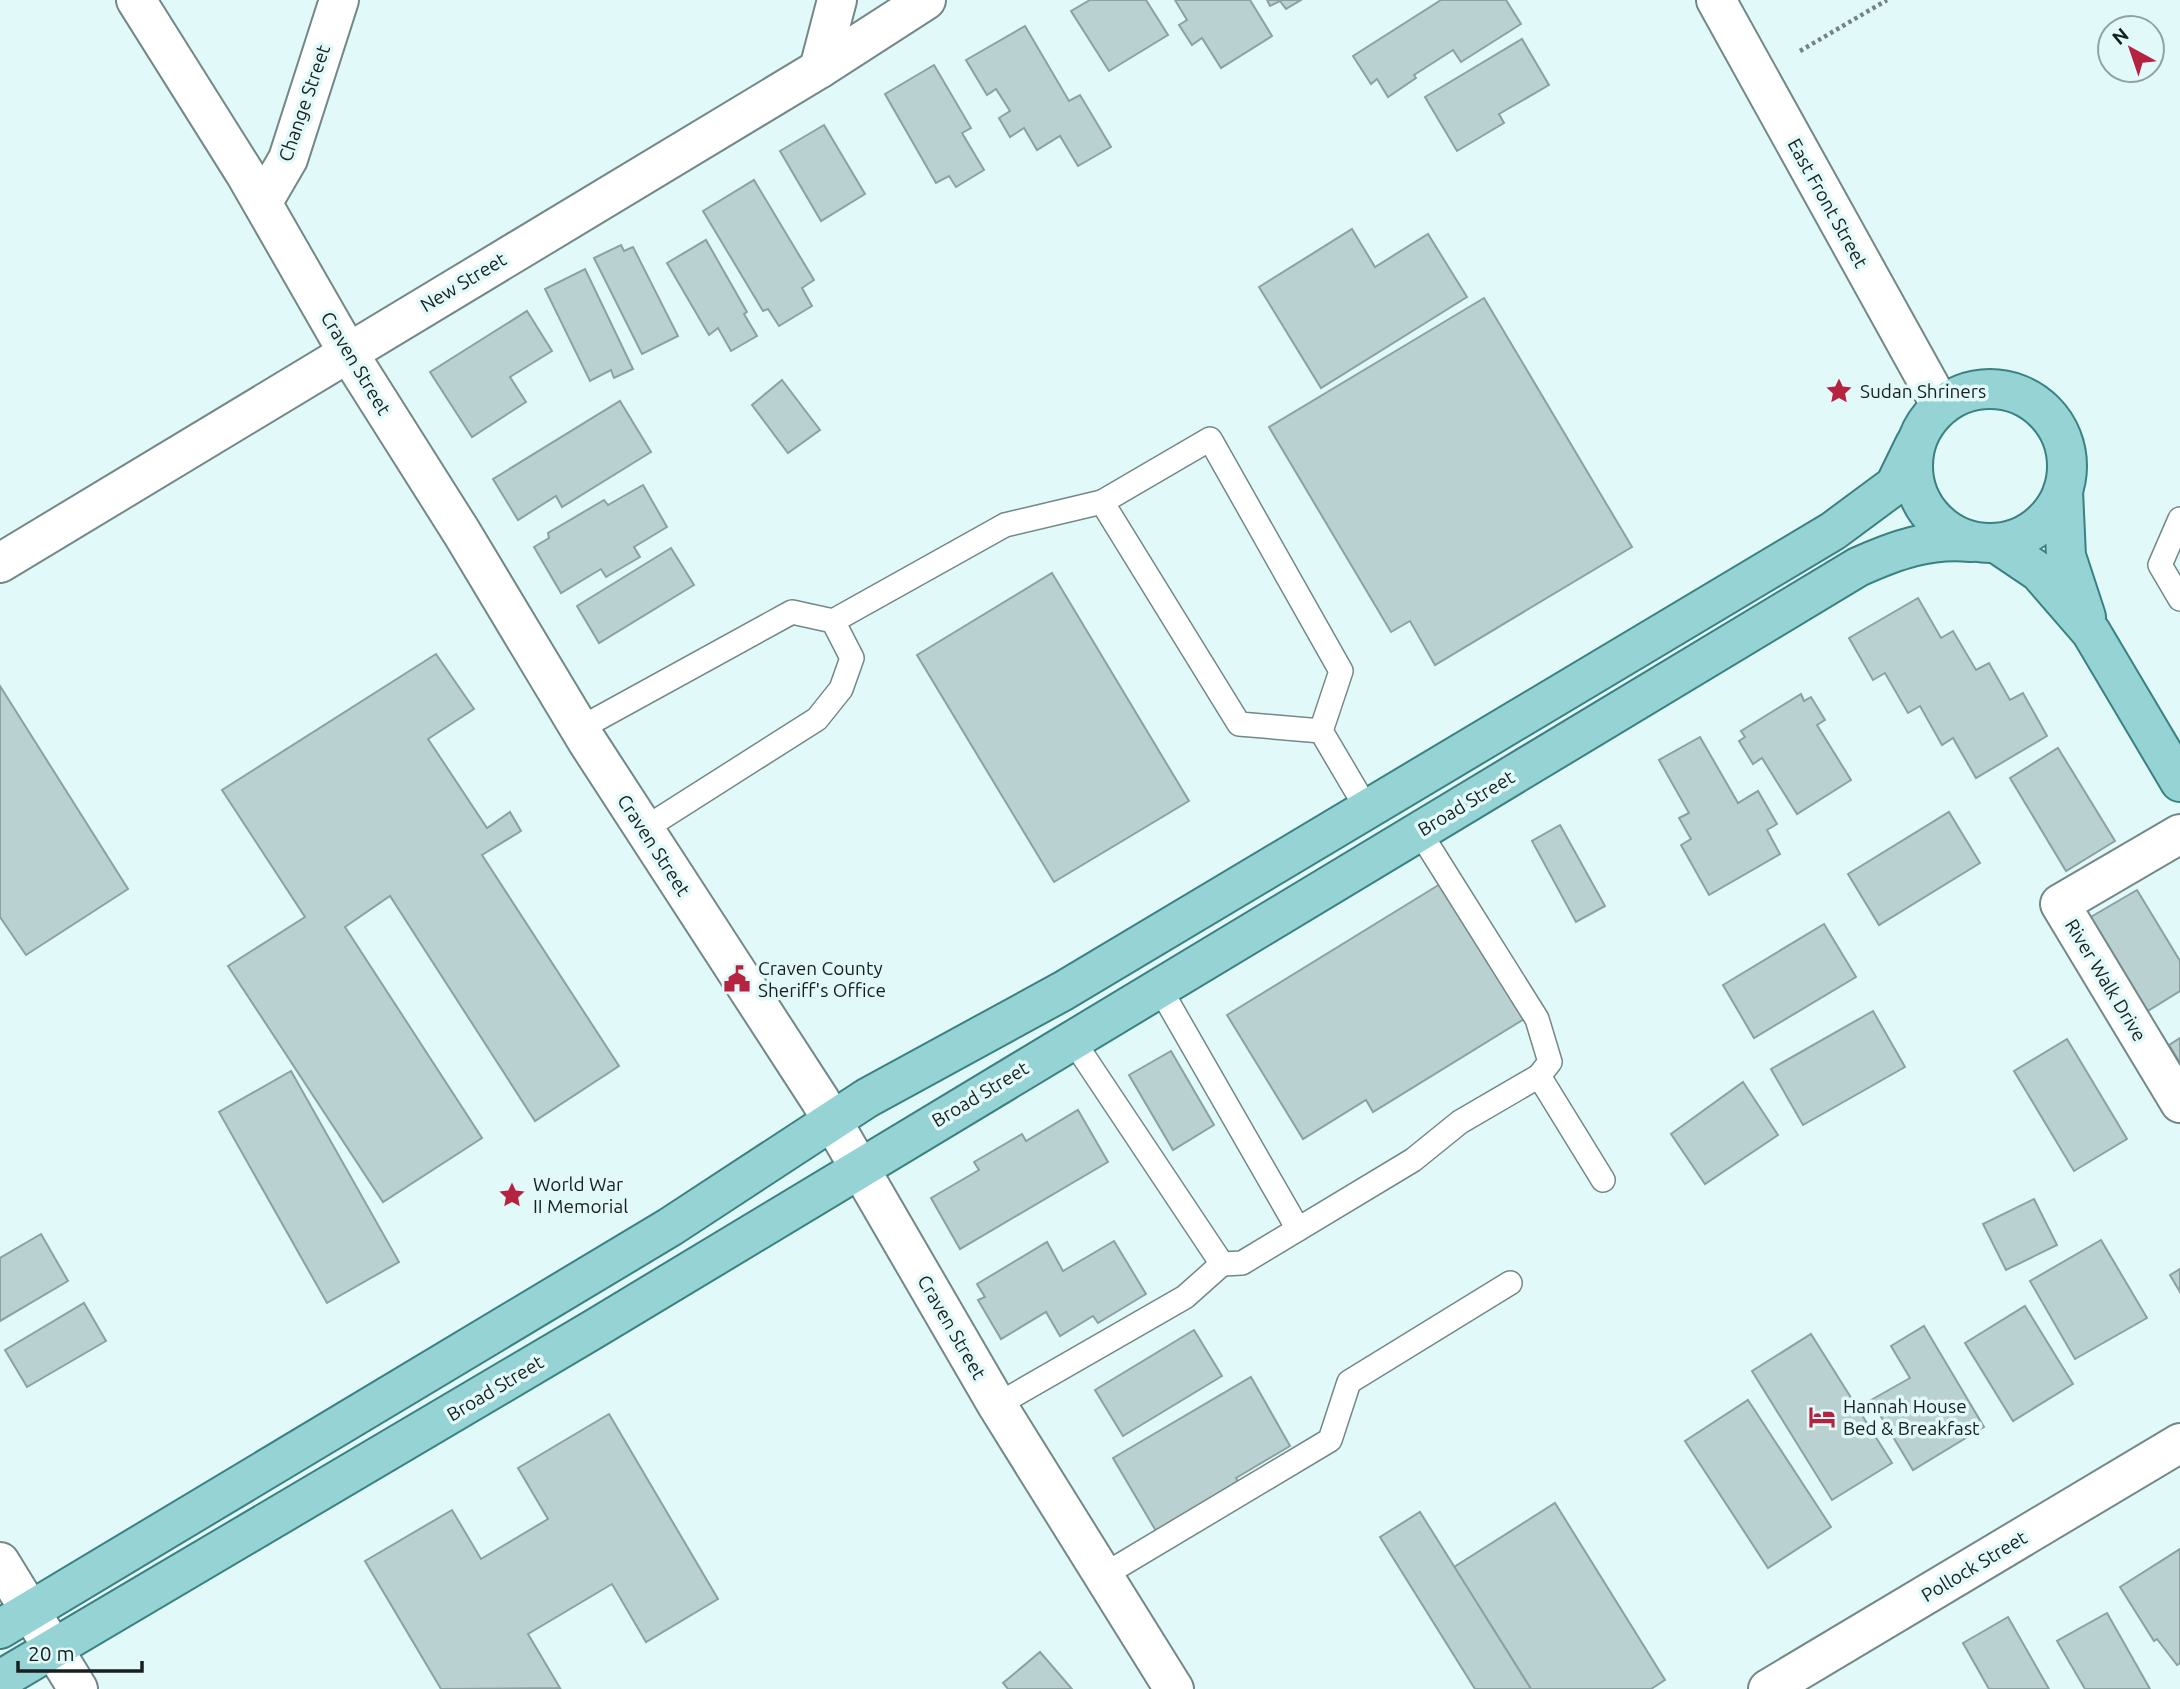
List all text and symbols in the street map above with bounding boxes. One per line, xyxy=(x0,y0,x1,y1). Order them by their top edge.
north arrow xyxy=(2096,14,2166,84)
text: N xyxy=(2108,23,2133,49)
street label: Change Street xyxy=(274,41,334,164)
street label: East Front Street xyxy=(1783,135,1873,272)
street label: New Street xyxy=(416,248,510,316)
street label: Craven Street xyxy=(317,307,396,419)
place icon: Sudan Shriners xyxy=(1824,376,1854,406)
place label: Sudan Shriners xyxy=(1860,380,1986,402)
street label: Broad Street xyxy=(1414,765,1519,840)
street label: Craven Street xyxy=(613,790,695,900)
street label: River Walk Drive xyxy=(2061,915,2151,1045)
place label: Craven County Sheriff's Office xyxy=(758,957,886,1001)
public building icon: Craven County Sheriff's Office xyxy=(722,964,752,994)
street label: Broad Street xyxy=(928,1056,1033,1131)
place label: World War II Memorial xyxy=(533,1173,628,1217)
place icon: World War II Memorial xyxy=(497,1180,527,1210)
street label: Craven Street xyxy=(913,1271,991,1383)
street label: Broad Street xyxy=(443,1350,548,1425)
place label: Hannah House Bed & Breakfast xyxy=(1843,1395,1980,1439)
hotel icon: Hannah House Bed & Breakfast xyxy=(1807,1402,1837,1432)
street label: Pollock Street xyxy=(1917,1526,2031,1606)
scale bar xyxy=(18,1630,142,1674)
text: 20 m xyxy=(28,1641,75,1665)

